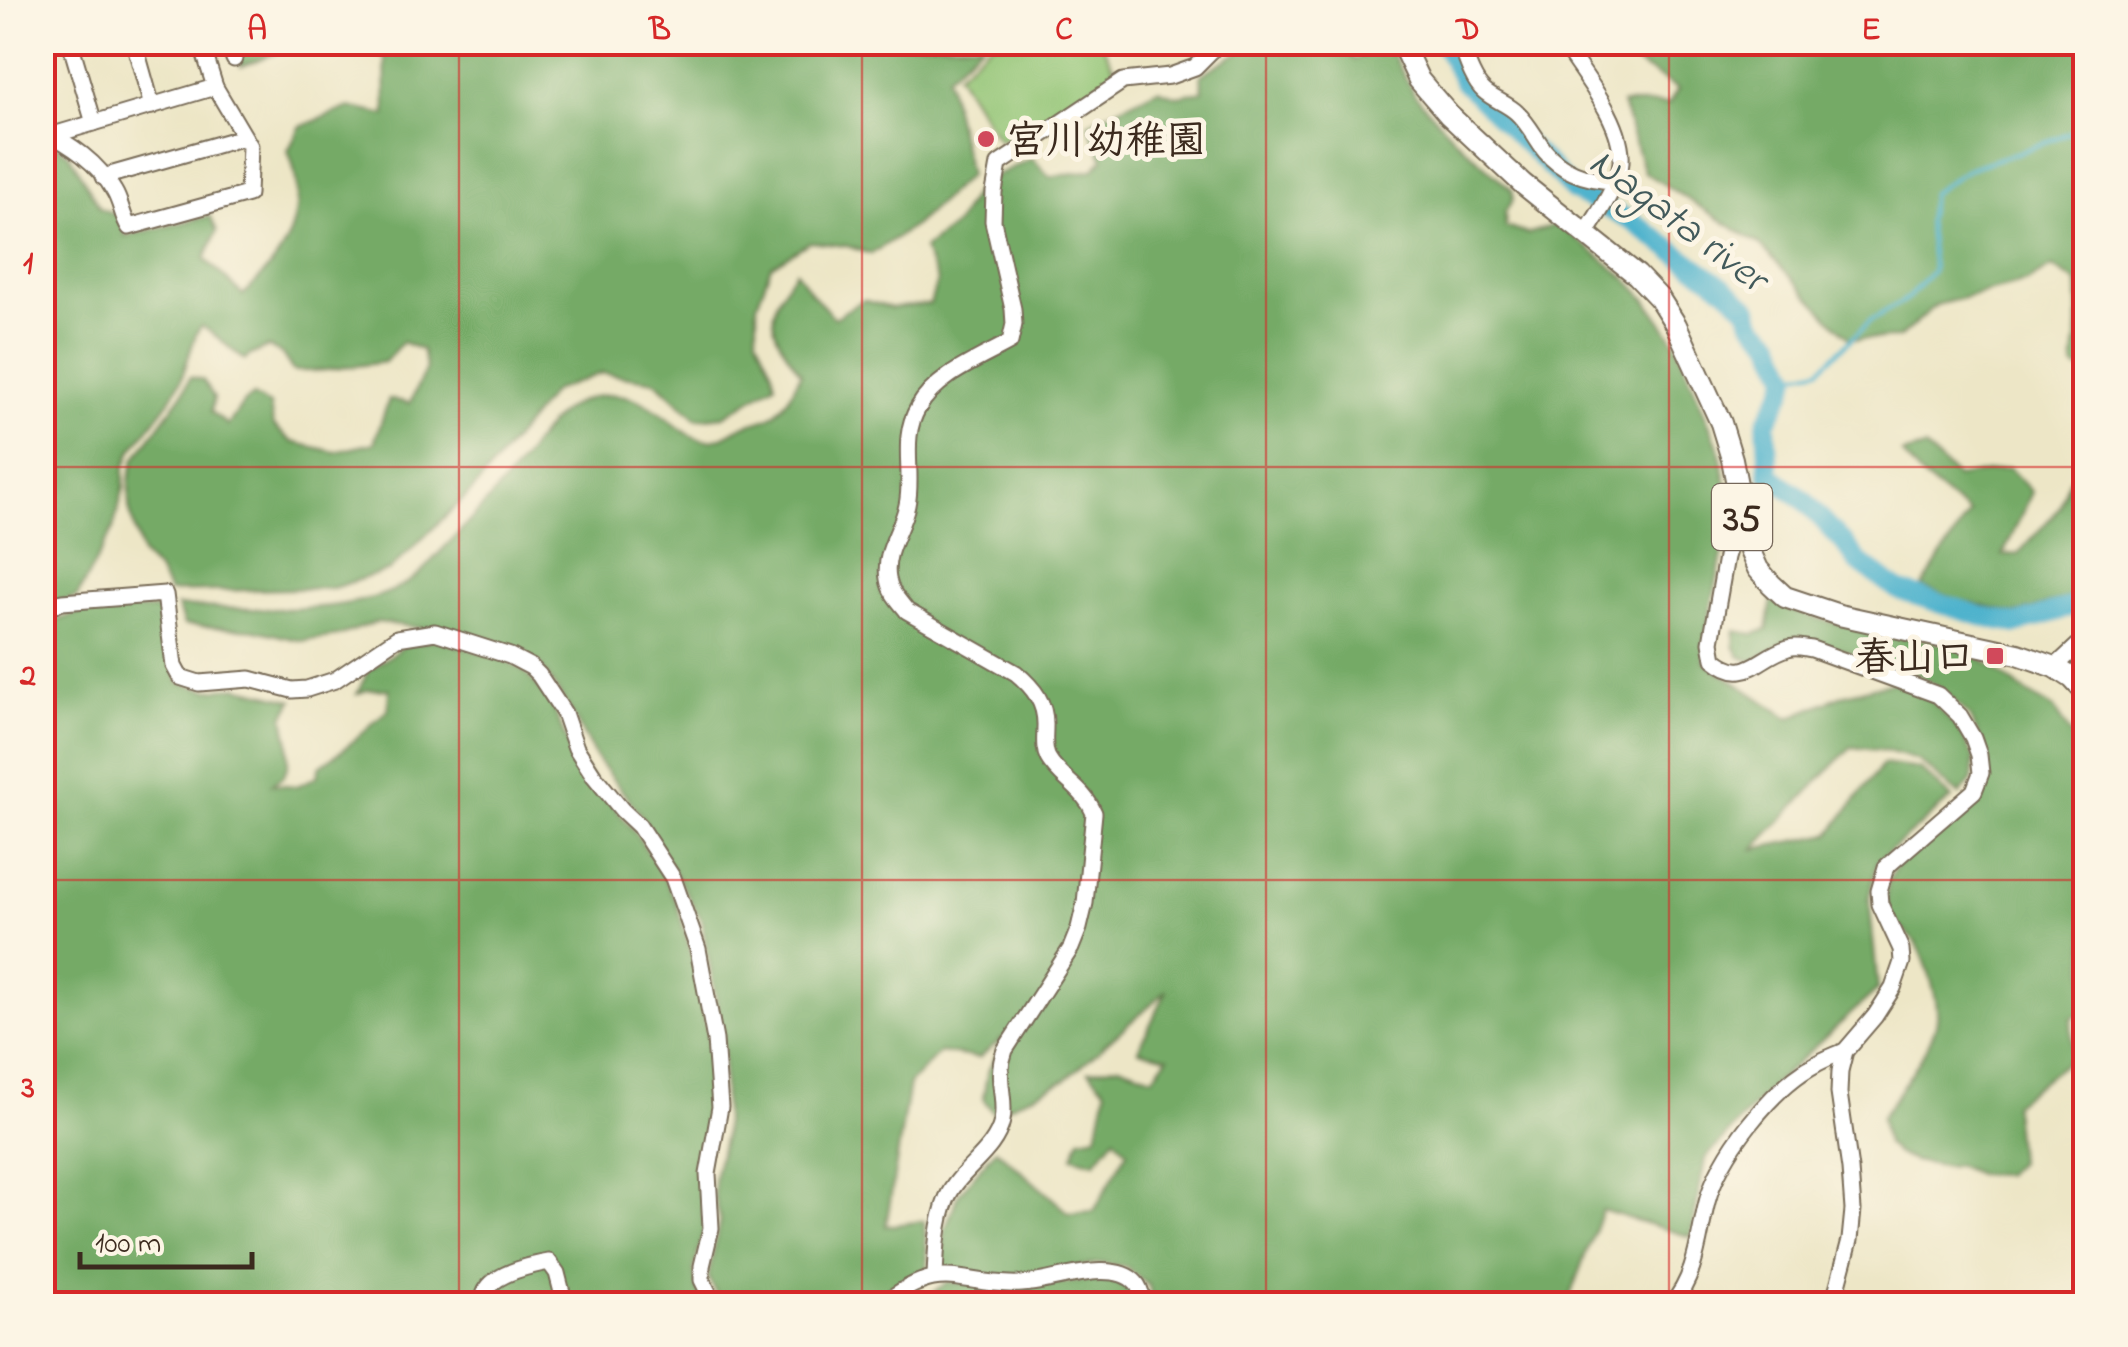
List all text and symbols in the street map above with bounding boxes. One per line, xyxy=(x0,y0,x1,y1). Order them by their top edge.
text: A xyxy=(247,8,267,55)
text: B xyxy=(647,8,671,55)
text: C xyxy=(1055,8,1073,55)
text: D xyxy=(1454,8,1480,55)
text: E xyxy=(1861,8,1881,55)
place label: 宮川幼稚園 xyxy=(1006,114,1206,173)
marker: 宮川幼稚園 xyxy=(975,128,997,150)
water label: Nagata river xyxy=(1575,134,1783,313)
text: 1 xyxy=(23,242,33,289)
road number: 35 xyxy=(1712,484,1772,550)
place label: 春山口 xyxy=(1855,631,1975,690)
marker: 春山口 xyxy=(1984,645,2006,667)
text: 2 xyxy=(19,654,36,701)
text: 3 xyxy=(20,1066,35,1113)
scale bar xyxy=(80,1207,252,1269)
text: 100 m xyxy=(95,1223,161,1267)

